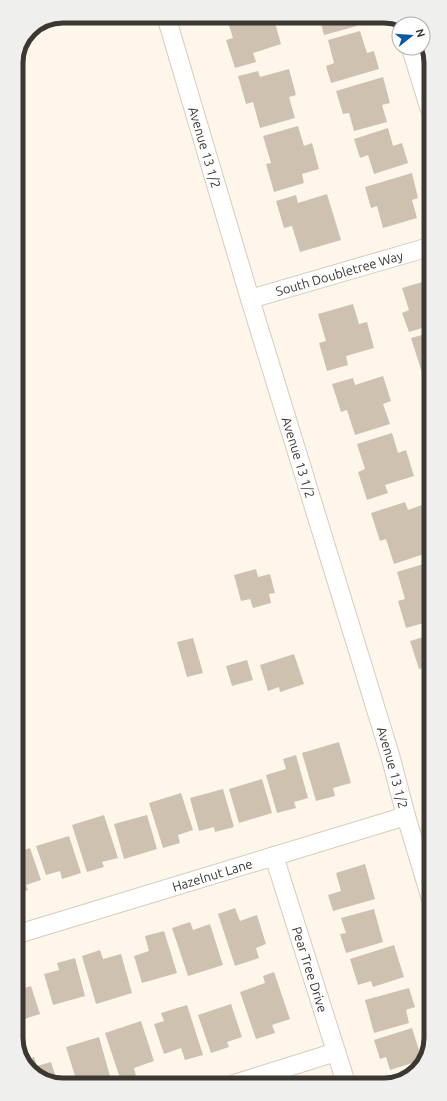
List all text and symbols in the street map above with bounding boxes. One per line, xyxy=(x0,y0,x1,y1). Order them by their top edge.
north arrow xyxy=(391,16,431,56)
text: N xyxy=(414,27,428,39)
street label: Avenue 13 1/2 xyxy=(186,105,224,190)
street label: South Doubletree Way xyxy=(274,248,405,298)
street label: Avenue 13 1/2 xyxy=(280,415,318,500)
street label: Avenue 13 1/2 xyxy=(375,725,411,810)
street label: Hazelnut Lane xyxy=(170,856,254,894)
street label: Pear Tree Drive xyxy=(290,925,330,1014)

